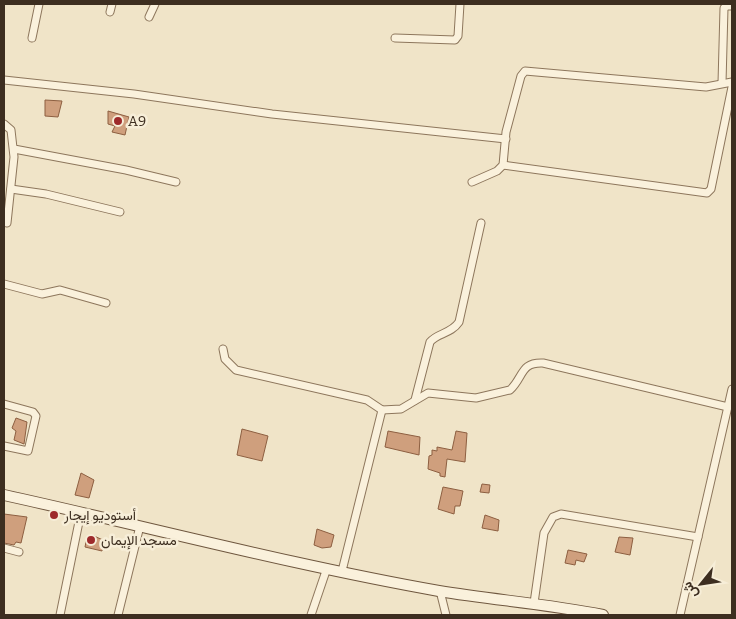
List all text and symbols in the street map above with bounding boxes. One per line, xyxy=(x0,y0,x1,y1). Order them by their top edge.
place label: A9 xyxy=(128,113,146,130)
marker: A9 xyxy=(112,115,124,127)
place label: أستوديو إيجار xyxy=(63,507,136,525)
marker: أستوديو إيجار xyxy=(48,509,60,521)
place label: مسجد الإيمان xyxy=(101,532,177,550)
marker: مسجد الإيمان xyxy=(85,534,97,546)
north arrow xyxy=(676,559,726,609)
text: ش xyxy=(679,579,702,602)

